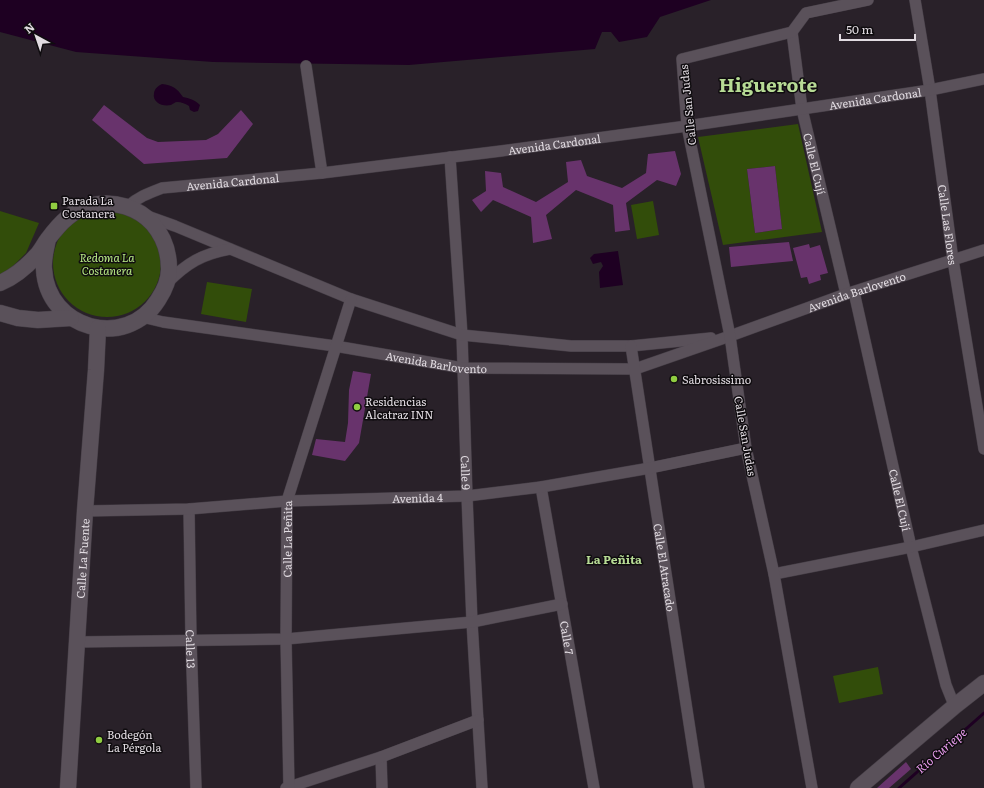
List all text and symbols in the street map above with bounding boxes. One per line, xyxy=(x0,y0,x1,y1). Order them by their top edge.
north arrow xyxy=(16,16,56,56)
scale bar xyxy=(840,16,915,42)
text: N xyxy=(20,18,38,37)
text: 50 m xyxy=(846,20,873,38)
street label: Calle San Judas xyxy=(675,64,699,146)
district label: Higuerote xyxy=(719,70,817,98)
street label: Avenida Cardonal xyxy=(828,83,923,113)
street label: Avenida Cardonal xyxy=(507,130,602,158)
street label: Calle El Cují xyxy=(800,131,830,197)
street label: Avenida Cardonal xyxy=(185,169,280,194)
street label: Calle Las Flores xyxy=(935,183,962,266)
place label: Parada La Costanera xyxy=(62,192,115,221)
marker: Parada La Costanera xyxy=(49,201,59,211)
park label: Redoma La Costanera xyxy=(79,249,135,278)
street label: Avenida Barlovento xyxy=(805,268,908,315)
street label: Avenida Barlovento xyxy=(384,347,487,376)
place label: Sabrosissimo xyxy=(682,371,751,387)
marker: Sabrosissimo xyxy=(669,374,679,384)
place label: Residencias Alcatraz INN xyxy=(365,393,434,422)
street label: Calle San Judas xyxy=(731,395,761,477)
marker: Residencias Alcatraz INN xyxy=(352,402,362,412)
street label: Calle 9 xyxy=(458,455,475,490)
street label: Calle El Cují xyxy=(886,467,915,533)
street label: Avenida 4 xyxy=(392,489,443,506)
street label: Calle La Peñita xyxy=(278,500,295,578)
street label: Calle La Fuente xyxy=(72,518,93,599)
street label: Calle El Atracado xyxy=(650,522,680,613)
district label: La Peñita xyxy=(586,550,642,568)
street label: Calle 7 xyxy=(557,619,578,656)
street label: Calle 13 xyxy=(183,629,200,669)
water label: Río Curiepe xyxy=(912,723,971,777)
place label: Bodegón La Pérgola xyxy=(107,726,161,755)
marker: Bodegón La Pérgola xyxy=(94,735,104,745)

